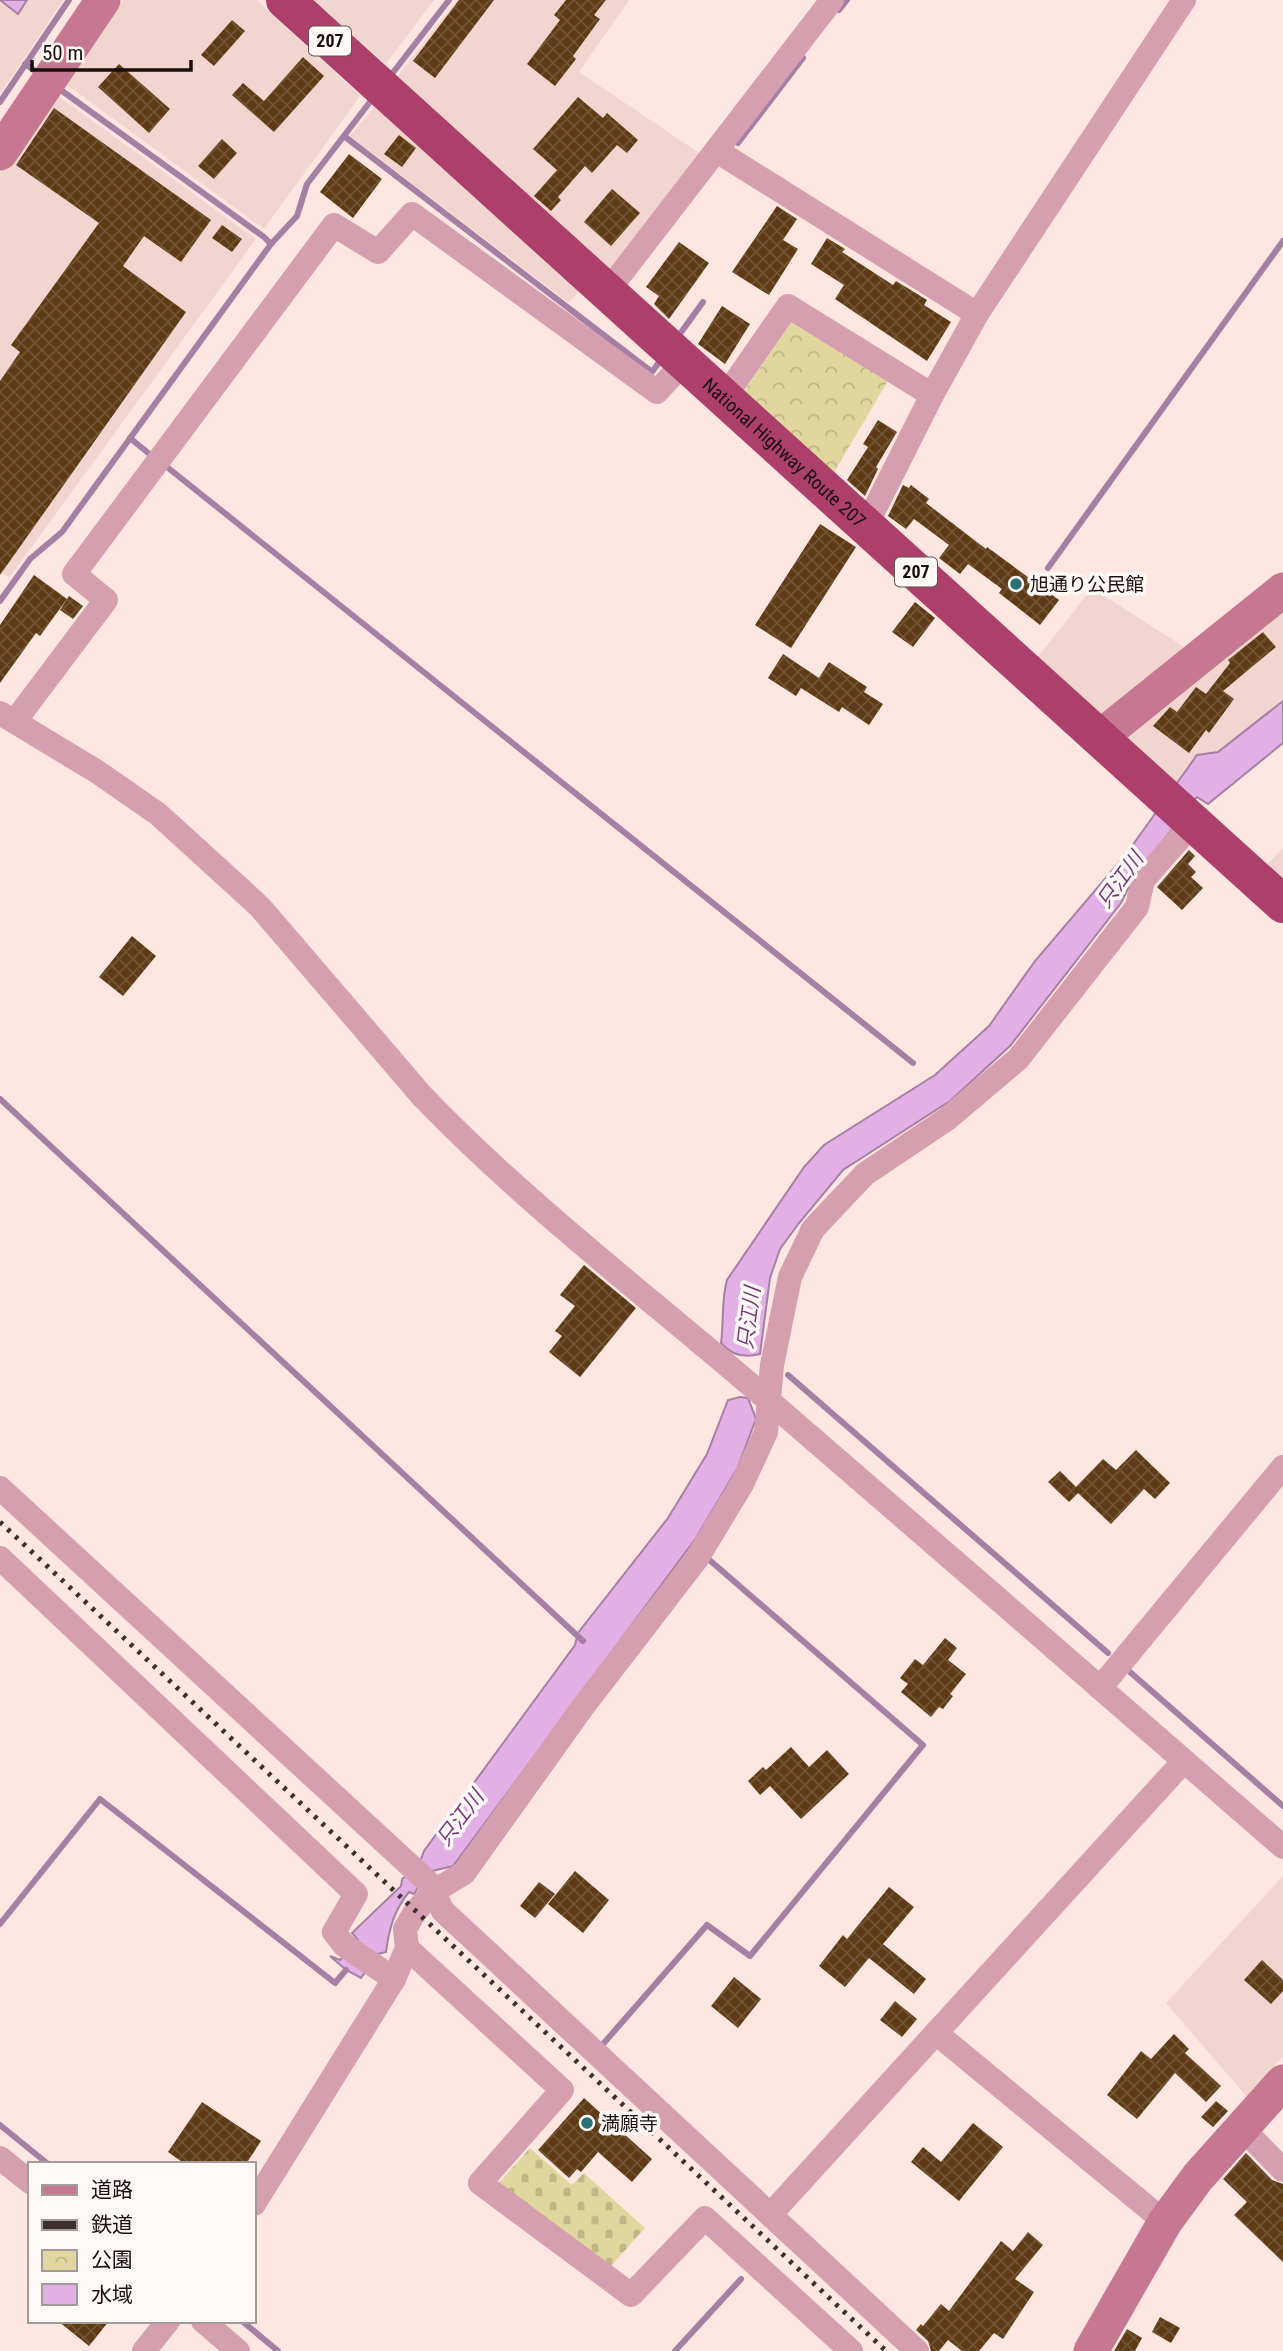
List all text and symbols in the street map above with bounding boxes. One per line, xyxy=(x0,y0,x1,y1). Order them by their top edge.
road number: 207 xyxy=(309,26,351,56)
scale bar xyxy=(32,28,191,72)
text: 50 m xyxy=(42,41,83,65)
street label: National Highway Route 207 xyxy=(698,373,870,532)
road number: 207 xyxy=(895,558,937,586)
place label: 旭通り公民館 xyxy=(1030,573,1144,596)
marker: 旭通り公民館 xyxy=(1008,576,1024,592)
water label: 只江川 xyxy=(1092,846,1149,913)
water label: 只江川 xyxy=(733,1283,765,1351)
water label: 只江川 xyxy=(431,1784,490,1850)
place label: 満願寺 xyxy=(601,2112,658,2135)
marker: 満願寺 xyxy=(579,2115,595,2131)
legend xyxy=(28,2162,256,2323)
text: 道路 xyxy=(91,2178,133,2202)
text: 鉄道 xyxy=(91,2213,133,2237)
text: 公園 xyxy=(91,2248,133,2272)
text: 水域 xyxy=(91,2283,133,2307)

